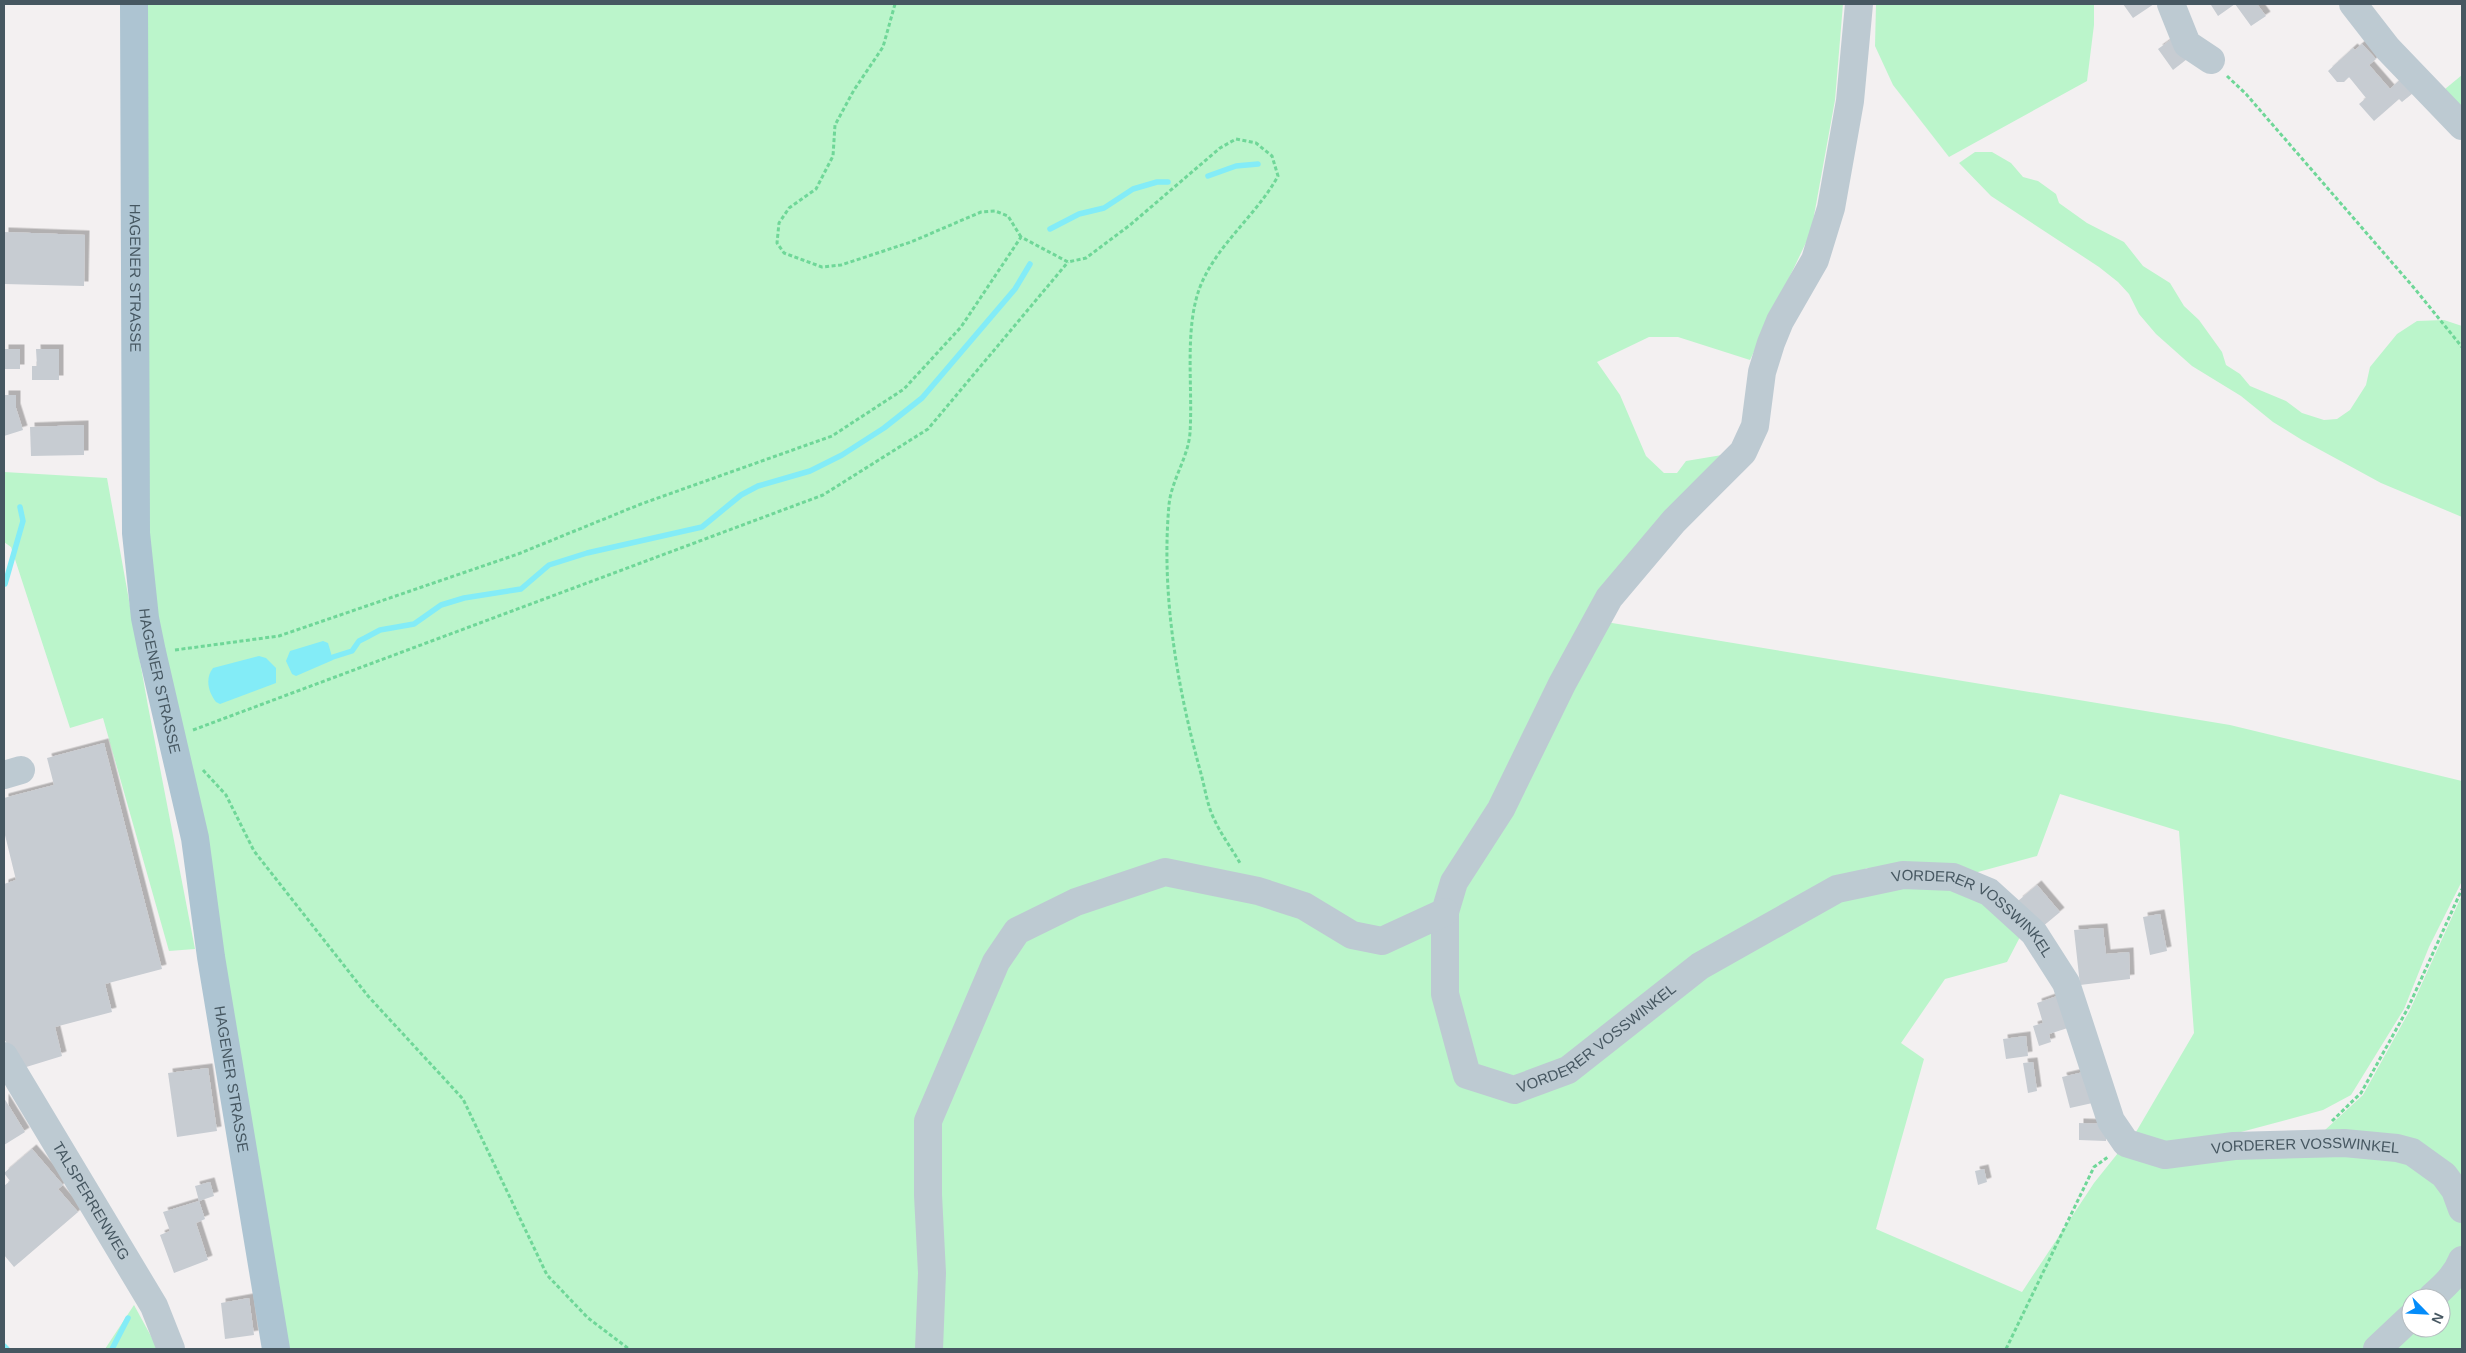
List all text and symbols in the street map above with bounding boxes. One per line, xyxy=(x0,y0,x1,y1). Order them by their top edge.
street label: HAGENER STRASSE xyxy=(127,204,144,352)
street label: HAGENER STRASSE xyxy=(136,607,184,755)
street label: VORDERER VOSSWINKEL xyxy=(1890,866,2056,960)
street label: VORDERER VOSSWINKEL xyxy=(1514,980,1679,1096)
street label: HAGENER STRASSE xyxy=(211,1004,252,1154)
street label: VORDERER VOSSWINKEL xyxy=(2210,1134,2400,1157)
street label: TALSPERRENWEG xyxy=(49,1138,133,1263)
north arrow xyxy=(2401,1288,2451,1338)
text: N xyxy=(2429,1310,2447,1326)

